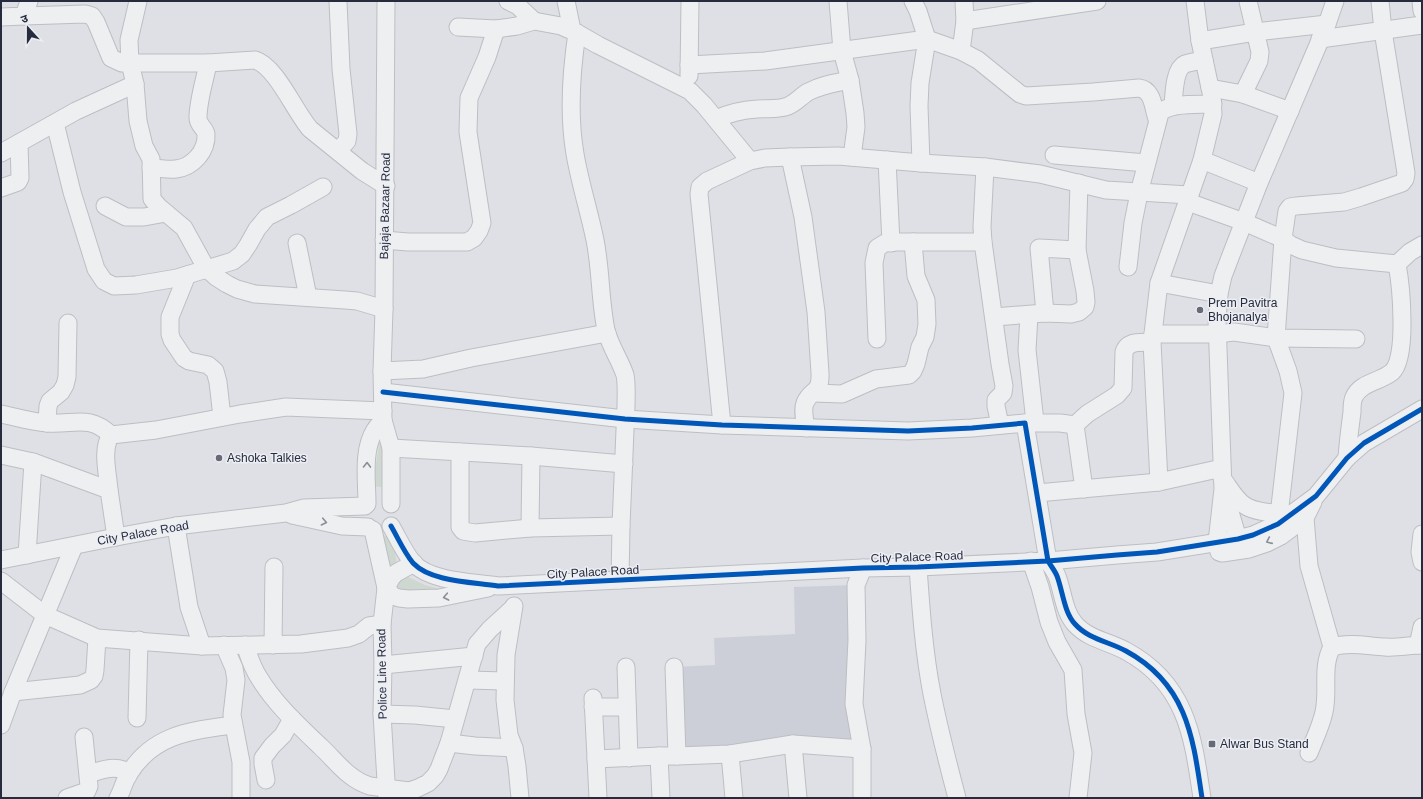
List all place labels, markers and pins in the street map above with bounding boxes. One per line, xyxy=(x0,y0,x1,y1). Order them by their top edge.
place label: Prem Pavitra Bhojanalya xyxy=(1208,296,1278,324)
marker: Prem Pavitra Bhojanalya xyxy=(1195,305,1205,315)
place label: Ashoka Talkies xyxy=(227,451,307,465)
marker: Ashoka Talkies xyxy=(214,453,224,463)
place label: Alwar Bus Stand xyxy=(1220,737,1309,751)
marker: Alwar Bus Stand xyxy=(1207,739,1217,749)

